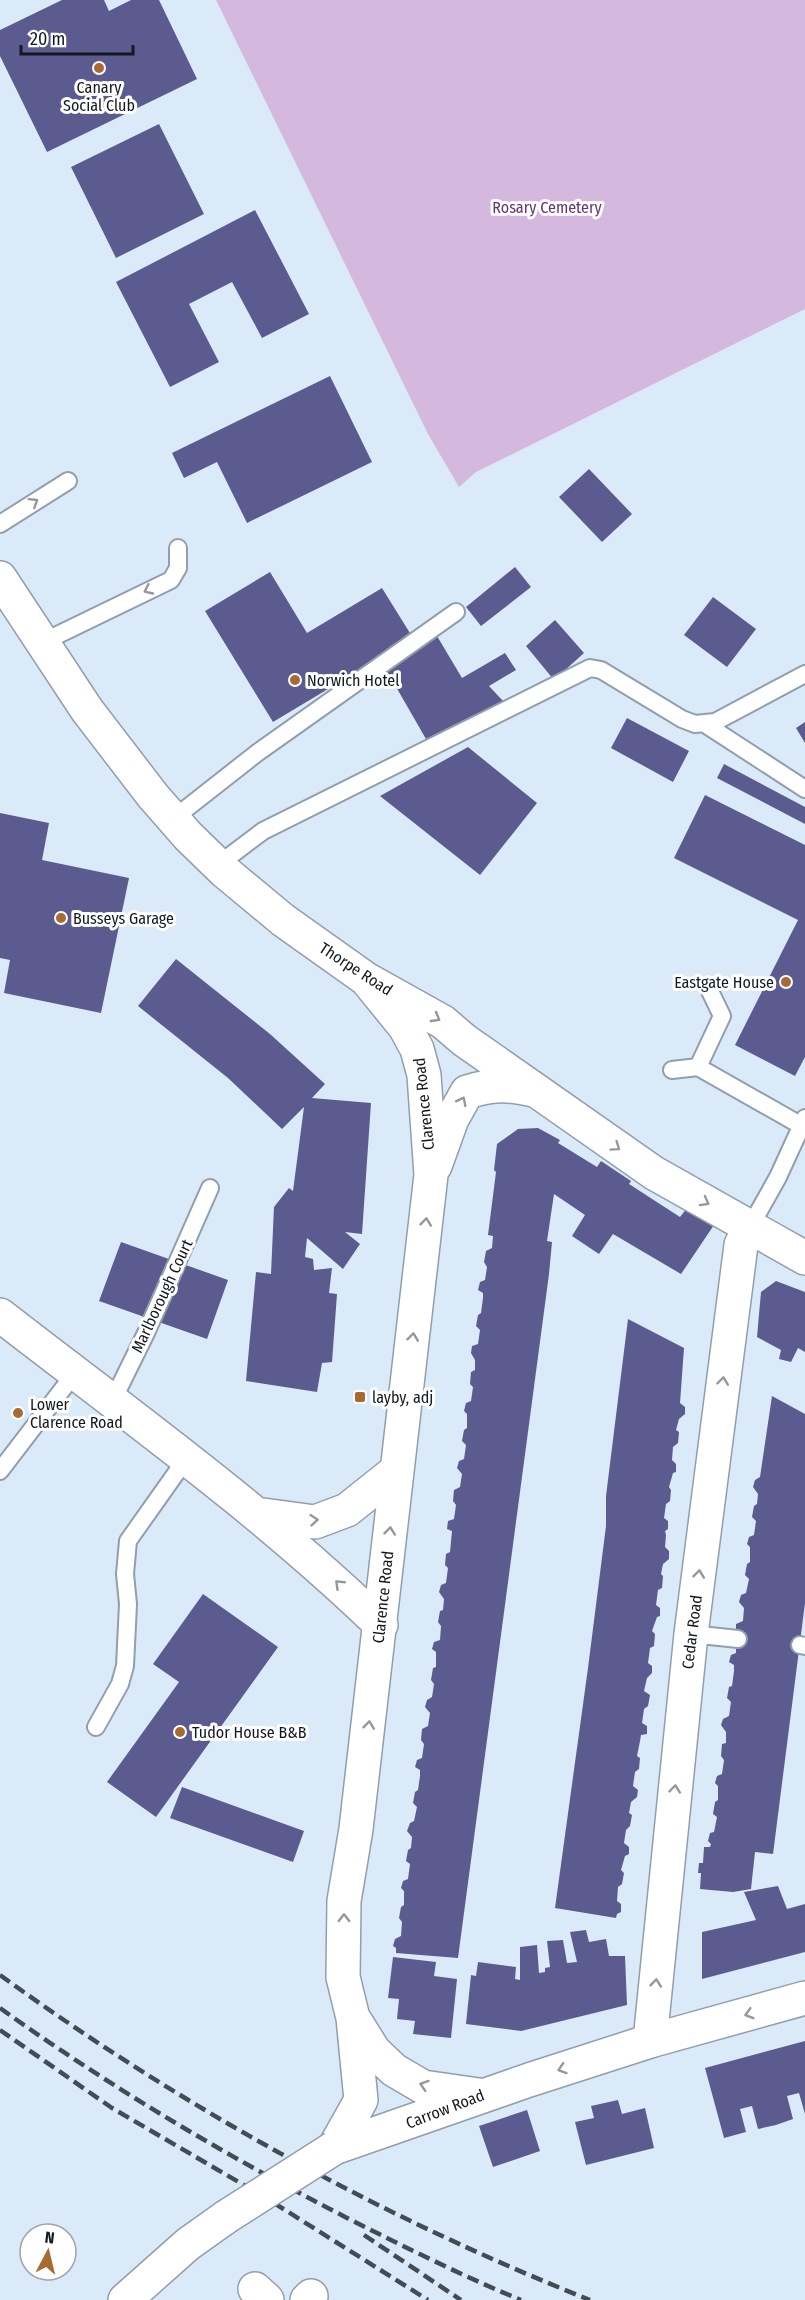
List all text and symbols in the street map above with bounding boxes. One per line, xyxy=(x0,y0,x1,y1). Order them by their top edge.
scale bar xyxy=(21,18,134,56)
text: 20 m xyxy=(30,28,65,50)
marker: Canary Social Club xyxy=(92,61,106,75)
place label: Canary Social Club xyxy=(63,78,135,115)
park label: Rosary Cemetery xyxy=(492,198,603,217)
one-way arrow xyxy=(28,498,38,510)
one-way arrow xyxy=(144,583,155,595)
place label: Norwich Hotel xyxy=(307,671,400,690)
marker: Norwich Hotel xyxy=(288,673,302,687)
place label: Busseys Garage xyxy=(73,909,174,928)
marker: Busseys Garage xyxy=(54,911,68,925)
street label: Thorpe Road xyxy=(316,938,396,1000)
place label: Eastgate House xyxy=(674,973,774,992)
marker: Eastgate House xyxy=(779,975,793,989)
one-way arrow xyxy=(430,1011,440,1022)
street label: Clarence Road xyxy=(410,1057,438,1151)
one-way arrow xyxy=(454,1097,466,1108)
one-way arrow xyxy=(610,1140,621,1151)
one-way arrow xyxy=(699,1195,710,1206)
one-way arrow xyxy=(419,1218,432,1227)
street label: Marlborough Court xyxy=(127,1236,197,1356)
one-way arrow xyxy=(406,1333,419,1342)
one-way arrow xyxy=(717,1376,729,1386)
place label: layby, adj xyxy=(372,1388,433,1407)
marker: layby, adj xyxy=(353,1390,367,1404)
place label: Lower Clarence Road xyxy=(30,1395,123,1432)
marker: Lower Clarence Road xyxy=(11,1406,25,1420)
one-way arrow xyxy=(309,1514,319,1527)
one-way arrow xyxy=(383,1527,396,1536)
street label: Clarence Road xyxy=(369,1550,397,1644)
one-way arrow xyxy=(692,1570,704,1579)
one-way arrow xyxy=(335,1580,345,1591)
street label: Cedar Road xyxy=(678,1594,706,1670)
one-way arrow xyxy=(362,1720,375,1729)
place label: Tudor House B&B xyxy=(192,1723,307,1742)
marker: Tudor House B&B xyxy=(173,1725,187,1739)
one-way arrow xyxy=(668,1785,681,1794)
one-way arrow xyxy=(338,1914,350,1923)
one-way arrow xyxy=(649,1979,662,1988)
one-way arrow xyxy=(744,2007,755,2019)
one-way arrow xyxy=(557,2062,568,2074)
one-way arrow xyxy=(420,2080,430,2093)
street label: Carrow Road xyxy=(403,2085,487,2133)
north arrow xyxy=(18,2222,78,2282)
text: N xyxy=(44,2228,56,2248)

